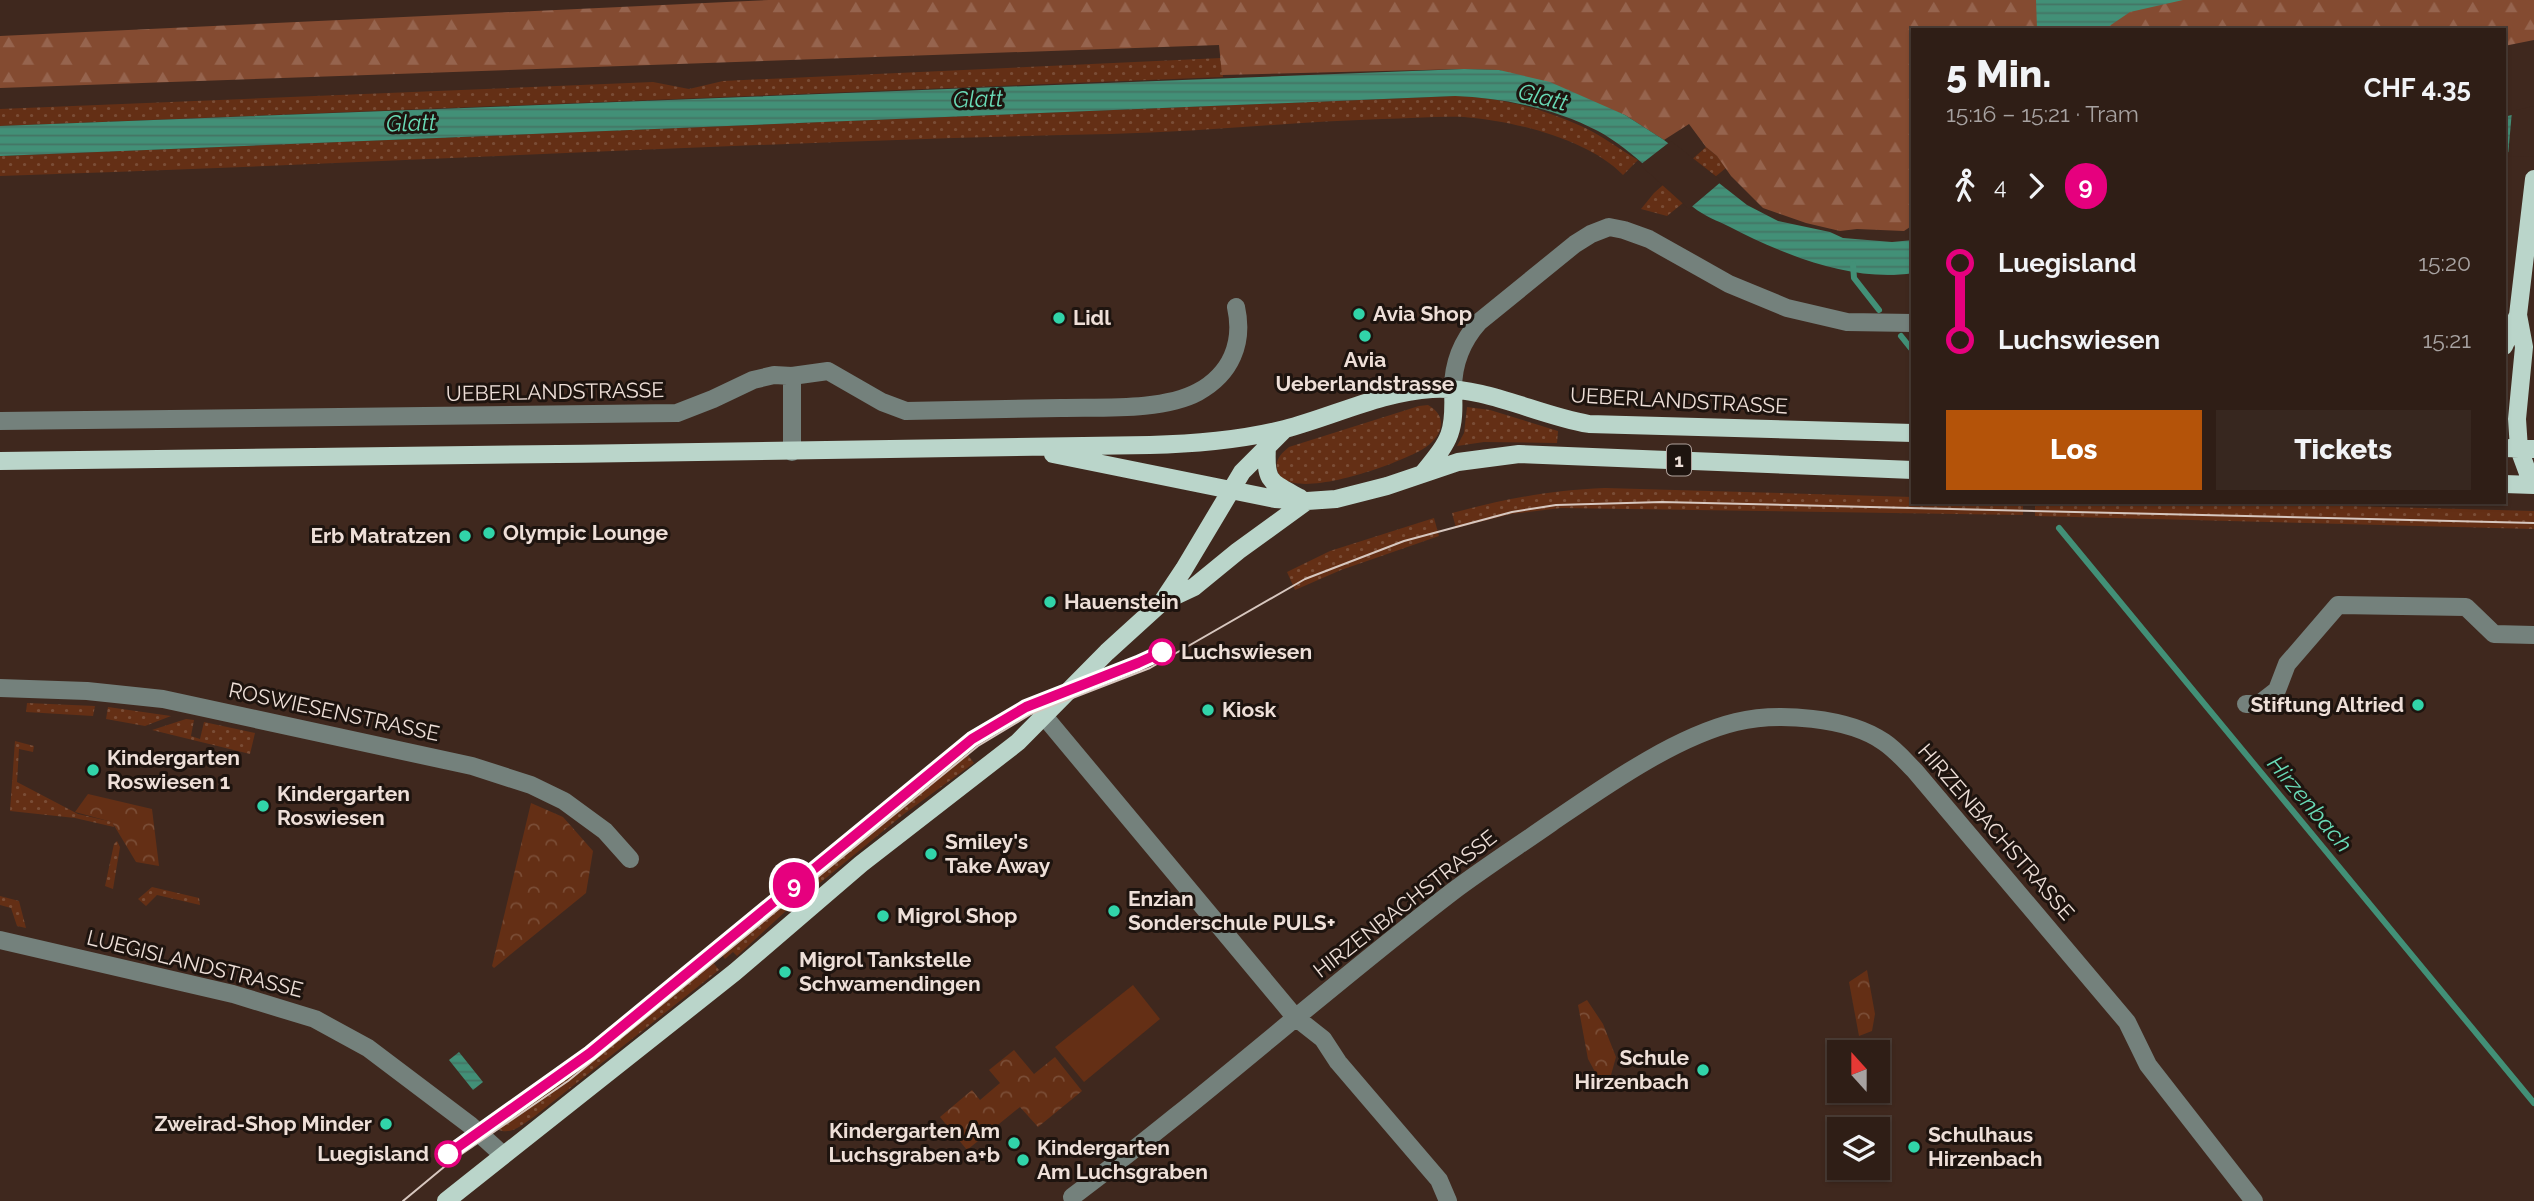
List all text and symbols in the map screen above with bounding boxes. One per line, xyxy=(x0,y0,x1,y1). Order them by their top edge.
text: 5 Min. xyxy=(1946,51,2051,96)
text: CHF 4.35 xyxy=(2364,73,2471,103)
water label: Glatt xyxy=(1515,77,1572,116)
water label: Glatt xyxy=(952,84,1004,113)
text: 15:16 – 15:21 · Tram xyxy=(1946,100,2139,127)
water label: Glatt xyxy=(385,108,437,137)
icon: walk xyxy=(1946,167,1984,205)
icon: forward xyxy=(2017,167,2055,205)
text: 9 xyxy=(2079,171,2093,200)
text: 4 xyxy=(1994,172,2007,199)
text: Luegisland xyxy=(1998,248,2136,278)
text: 15:20 xyxy=(2418,249,2471,276)
place label: Avia Shop xyxy=(1373,301,1472,326)
place label: Lidl xyxy=(1073,305,1111,330)
marker: Avia Shop xyxy=(1351,306,1367,322)
marker: Lidl xyxy=(1051,310,1067,326)
text: Luchswiesen xyxy=(1998,325,2160,355)
text: 15:21 xyxy=(2422,326,2471,353)
marker: Avia Ueberlandstrasse xyxy=(1357,328,1373,344)
place label: Avia Ueberlandstrasse xyxy=(1276,347,1455,396)
street label: UEBERLANDSTRASSE xyxy=(446,377,664,406)
street label: UEBERLANDSTRASSE xyxy=(1569,382,1789,419)
button: Los xyxy=(1946,410,2202,490)
button: Tickets xyxy=(2216,410,2471,490)
road number: 1 xyxy=(1667,444,1691,475)
place label: Olympic Lounge xyxy=(503,520,669,545)
place label: Erb Matratzen xyxy=(310,523,451,548)
marker: Olympic Lounge xyxy=(481,525,497,541)
marker: Erb Matratzen xyxy=(457,528,473,544)
place label: Hauenstein xyxy=(1064,589,1179,614)
marker: Hauenstein xyxy=(1042,594,1058,610)
marker: Luchswiesen xyxy=(1149,639,1175,665)
place label: Luchswiesen xyxy=(1181,639,1312,664)
street label: ROSWIESENSTRASSE xyxy=(226,677,442,746)
place label: Stiftung Altried xyxy=(2251,692,2404,717)
place label: Kiosk xyxy=(1222,697,1277,722)
marker: Stiftung Altried xyxy=(2410,697,2426,713)
marker: Kiosk xyxy=(1200,702,1216,718)
street label: HIRZENBACHSTRASSE xyxy=(1913,738,2080,925)
place label: Kindergarten Roswiesen 1 xyxy=(107,745,240,794)
water label: Hirzenbach xyxy=(2262,750,2358,857)
marker: Kindergarten Roswiesen 1 xyxy=(85,762,101,778)
place label: Kindergarten Roswiesen xyxy=(277,781,410,830)
marker: Kindergarten Roswiesen xyxy=(255,798,271,814)
street label: HIRZENBACHSTRASSE xyxy=(1308,824,1501,983)
place label: Smiley's Take Away xyxy=(945,829,1051,878)
marker: Smiley's Take Away xyxy=(923,846,939,862)
line badge: 9 xyxy=(771,862,817,908)
text: 9 xyxy=(787,870,801,899)
place label: Enzian Sonderschule PULS+ xyxy=(1128,886,1336,935)
place label: Migrol Shop xyxy=(897,903,1017,928)
marker: Enzian Sonderschule PULS+ xyxy=(1106,903,1122,919)
marker: Migrol Shop xyxy=(875,908,891,924)
street label: LUEGISLANDSTRASSE xyxy=(84,925,306,1003)
place label: Migrol Tankstelle Schwamendingen xyxy=(799,947,981,996)
marker: Migrol Tankstelle Schwamendingen xyxy=(777,964,793,980)
north arrow xyxy=(1827,1040,1890,1102)
map controls xyxy=(1827,1040,1890,1180)
place label: Schule Hirzenbach xyxy=(1575,1045,1689,1094)
marker: Schule Hirzenbach xyxy=(1695,1062,1711,1078)
place label: Zweirad-Shop Minder xyxy=(154,1111,372,1136)
marker: Zweirad-Shop Minder xyxy=(378,1116,394,1132)
button: layers xyxy=(1827,1117,1890,1180)
place label: Kindergarten Am Luchsgraben a+b xyxy=(829,1118,1000,1167)
place label: Schulhaus Hirzenbach xyxy=(1928,1122,2042,1171)
marker: Kindergarten Am Luchsgraben a+b xyxy=(1006,1135,1022,1151)
place label: Kindergarten Am Luchsgraben xyxy=(1037,1135,1208,1184)
marker: Schulhaus Hirzenbach xyxy=(1906,1139,1922,1155)
place label: Luegisland xyxy=(317,1141,429,1166)
marker: Luegisland xyxy=(435,1141,461,1167)
marker: Kindergarten Am Luchsgraben xyxy=(1015,1152,1031,1168)

